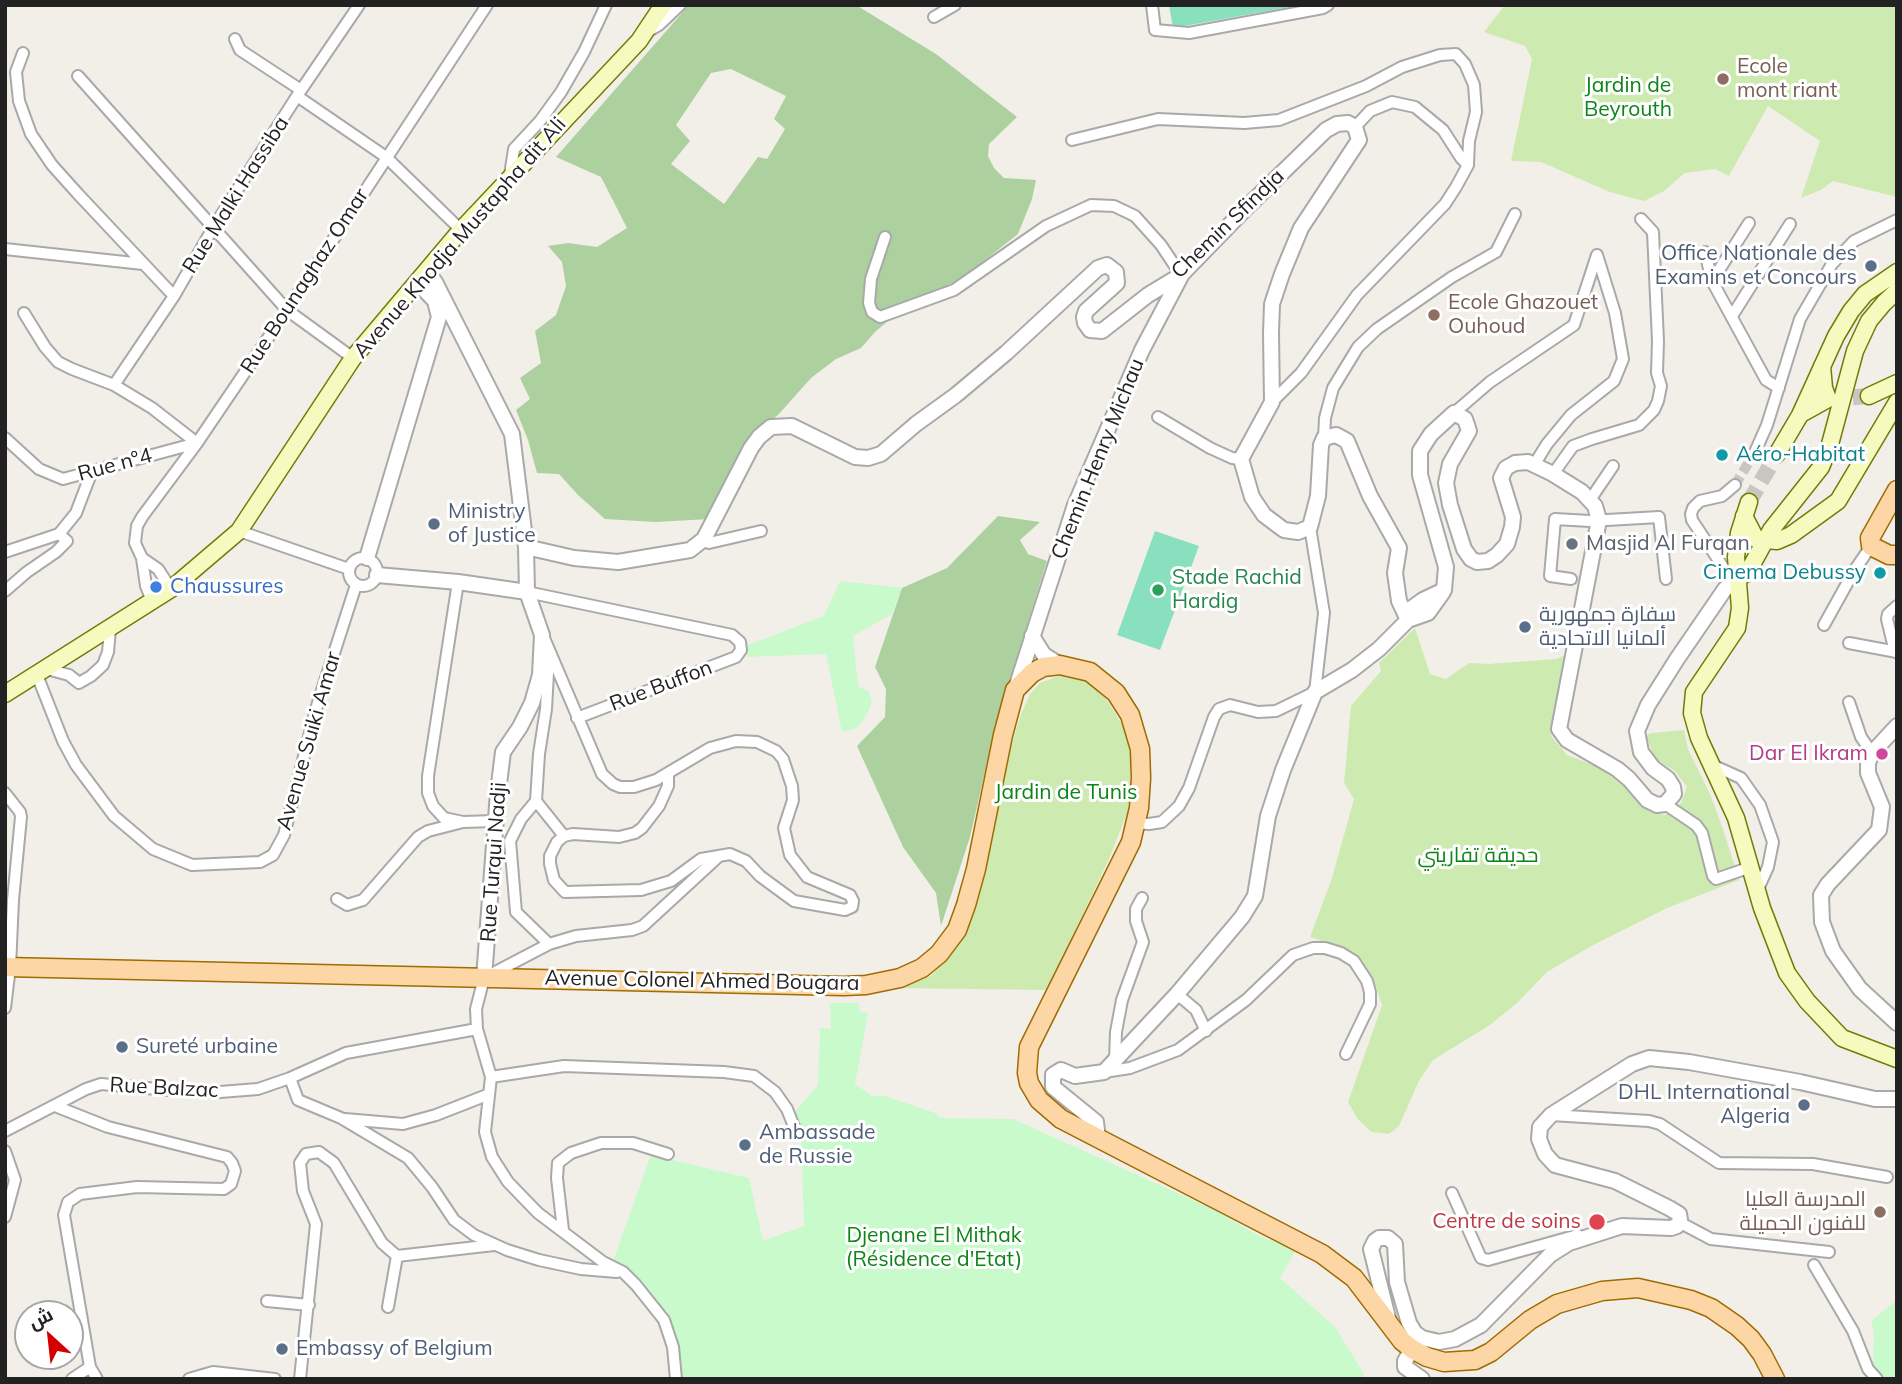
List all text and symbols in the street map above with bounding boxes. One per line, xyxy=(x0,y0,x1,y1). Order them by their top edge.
place label: Ecole mont riant xyxy=(1737,54,1837,104)
marker: Ecole mont riant xyxy=(1715,71,1731,87)
park label: Jardin de Beyrouth xyxy=(1584,73,1672,123)
street label: Rue Malki Hassiba xyxy=(178,112,294,278)
street label: Avenue Khodja Mustapha dit Ali xyxy=(348,112,572,364)
street label: Chemin Sfindja xyxy=(1166,164,1290,284)
street label: Rue Bounaghaz Omar xyxy=(236,184,374,378)
place label: Office Nationale des Examins et Concours xyxy=(1655,241,1857,291)
marker: Office Nationale des Examins et Concours xyxy=(1863,258,1879,274)
place label: Ecole Ghazouet Ouhoud xyxy=(1448,290,1598,340)
marker: Ecole Ghazouet Ouhoud xyxy=(1426,307,1442,323)
street label: Chemin Henry Michau xyxy=(1046,355,1150,563)
place label: Aéro-Habitat xyxy=(1736,442,1865,468)
street label: Rue n°4 xyxy=(75,443,155,487)
marker: Aéro-Habitat xyxy=(1714,447,1730,463)
place label: Ministry of Justice xyxy=(448,499,536,549)
marker: Ministry of Justice xyxy=(426,516,442,532)
place label: Masjid Al Furqan xyxy=(1586,531,1750,557)
marker: Masjid Al Furqan xyxy=(1564,536,1580,552)
place label: Cinema Debussy xyxy=(1703,560,1866,586)
place label: Stade Rachid Hardig xyxy=(1172,565,1302,615)
marker: Cinema Debussy xyxy=(1872,565,1888,581)
place label: Chaussures xyxy=(170,574,284,600)
marker: Chaussures xyxy=(148,579,164,595)
marker: Stade Rachid Hardig xyxy=(1150,582,1166,598)
place label: سفارة جمهورية ألمانيا الاتحادية xyxy=(1539,602,1676,652)
marker: سفارة جمهورية ألمانيا الاتحادية xyxy=(1517,619,1533,635)
street label: Avenue Suiki Amar xyxy=(271,649,347,833)
street label: Rue Buffon xyxy=(606,655,716,717)
place label: Dar El Ikram xyxy=(1749,741,1868,767)
marker: Dar El Ikram xyxy=(1874,746,1890,762)
park label: Jardin de Tunis xyxy=(995,780,1137,806)
street label: Rue Turqui Nadji xyxy=(476,781,512,943)
park label: حديقة تفاريتي xyxy=(1418,843,1538,869)
street label: Avenue Colonel Ahmed Bougara xyxy=(544,966,860,996)
place label: Sureté urbaine xyxy=(136,1034,278,1060)
marker: Sureté urbaine xyxy=(114,1039,130,1055)
street label: Rue Balzac xyxy=(109,1073,219,1103)
place label: DHL International Algeria xyxy=(1618,1080,1790,1130)
marker: DHL International Algeria xyxy=(1796,1097,1812,1113)
place label: Ambassade de Russie xyxy=(759,1120,876,1170)
marker: Ambassade de Russie xyxy=(737,1137,753,1153)
place label: المدرسة العليا للفنون الجميلة xyxy=(1740,1187,1866,1237)
marker: المدرسة العليا للفنون الجميلة xyxy=(1872,1204,1888,1220)
place label: Centre de soins xyxy=(1432,1209,1581,1235)
marker: Centre de soins xyxy=(1587,1212,1607,1232)
park label: Djenane El Mithak (Résidence d'Etat) xyxy=(846,1223,1022,1273)
north arrow xyxy=(14,1300,84,1370)
text: ش xyxy=(24,1302,57,1334)
place label: Embassy of Belgium xyxy=(296,1336,493,1362)
marker: Embassy of Belgium xyxy=(274,1341,290,1357)

